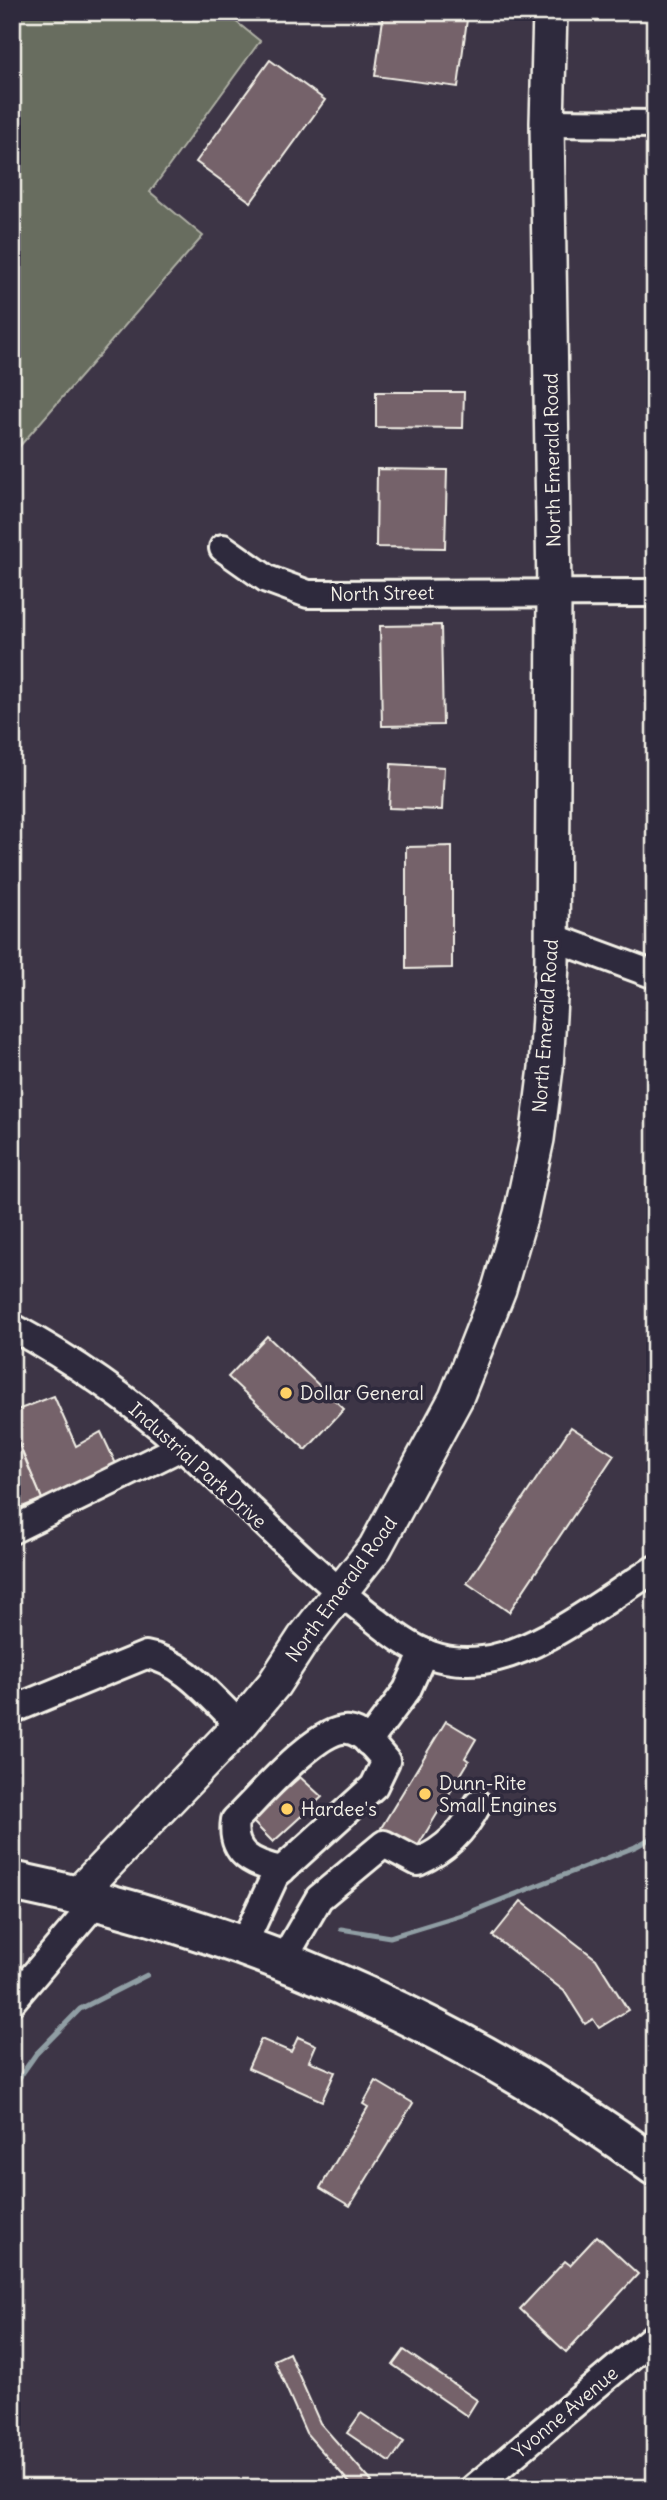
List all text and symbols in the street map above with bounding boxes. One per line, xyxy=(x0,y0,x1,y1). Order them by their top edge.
street label: North Emerald Road xyxy=(538,373,566,547)
street label: North Street xyxy=(330,580,434,606)
street label: North Emerald Road xyxy=(527,938,563,1114)
place label: Dollar General xyxy=(300,1381,424,1405)
marker: Dollar General xyxy=(278,1385,294,1401)
street label: Industrial Park Drive xyxy=(124,1397,272,1533)
street label: North Emerald Road xyxy=(280,1512,402,1666)
place label: Dunn-Rite Small Engines xyxy=(439,1771,557,1817)
marker: Dunn-Rite Small Engines xyxy=(417,1786,433,1802)
place label: Hardee's xyxy=(301,1797,377,1821)
marker: Hardee's xyxy=(279,1801,295,1817)
street label: Yvonne Avenue xyxy=(507,2361,623,2463)

